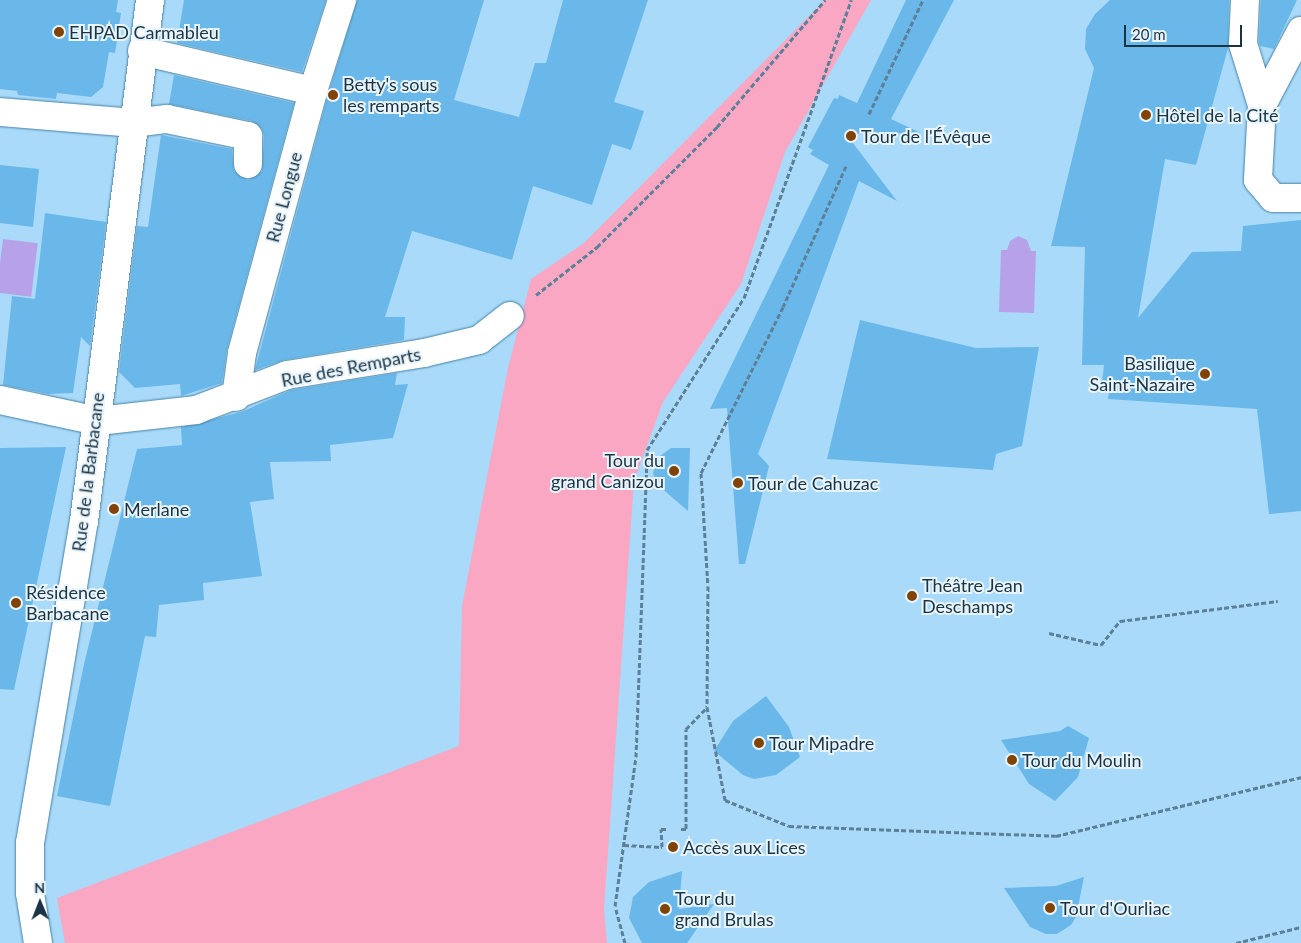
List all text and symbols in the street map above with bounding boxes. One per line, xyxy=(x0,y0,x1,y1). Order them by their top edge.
scale bar xyxy=(1126,15,1244,47)
place label: EHPAD Carmableu xyxy=(69,21,219,43)
text: 20 m xyxy=(1132,25,1166,43)
marker: EHPAD Carmableu xyxy=(53,26,65,38)
place label: Betty's sous les remparts xyxy=(343,74,439,116)
marker: Betty's sous les remparts xyxy=(327,89,339,101)
place label: Hôtel de la Cité xyxy=(1156,104,1279,126)
marker: Hôtel de la Cité xyxy=(1140,109,1152,121)
place label: Tour de l'Évêque xyxy=(861,125,991,147)
marker: Tour de l'Évêque xyxy=(845,130,857,142)
street label: Rue Longue xyxy=(262,149,306,245)
street label: Rue des Remparts xyxy=(279,343,423,391)
place label: Basilique Saint-Nazaire xyxy=(1090,353,1195,396)
marker: Basilique Saint-Nazaire xyxy=(1199,368,1211,380)
street label: Rue de la Barbacane xyxy=(68,391,108,553)
place label: Tour du grand Canizou xyxy=(551,450,664,492)
marker: Tour du grand Canizou xyxy=(668,465,680,477)
place label: Tour de Cahuzac xyxy=(748,472,879,494)
marker: Tour de Cahuzac xyxy=(732,477,744,489)
place label: Merlane xyxy=(124,498,189,520)
marker: Merlane xyxy=(108,503,120,515)
place label: Théâtre Jean Deschamps xyxy=(922,575,1023,618)
place label: Résidence Barbacane xyxy=(26,582,109,624)
marker: Théâtre Jean Deschamps xyxy=(906,590,918,602)
marker: Résidence Barbacane xyxy=(10,597,22,609)
place label: Tour Mipadre xyxy=(769,732,875,754)
marker: Tour Mipadre xyxy=(753,737,765,749)
place label: Tour du Moulin xyxy=(1022,749,1142,771)
marker: Tour du Moulin xyxy=(1006,754,1018,766)
place label: Accès aux Lices xyxy=(683,836,806,858)
marker: Accès aux Lices xyxy=(667,841,679,853)
north arrow xyxy=(15,878,65,928)
text: N xyxy=(34,879,45,896)
place label: Tour du grand Brulas xyxy=(675,888,773,931)
place label: Tour d'Ourliac xyxy=(1060,897,1171,919)
marker: Tour d'Ourliac xyxy=(1044,902,1056,914)
marker: Tour du grand Brulas xyxy=(659,903,671,915)

